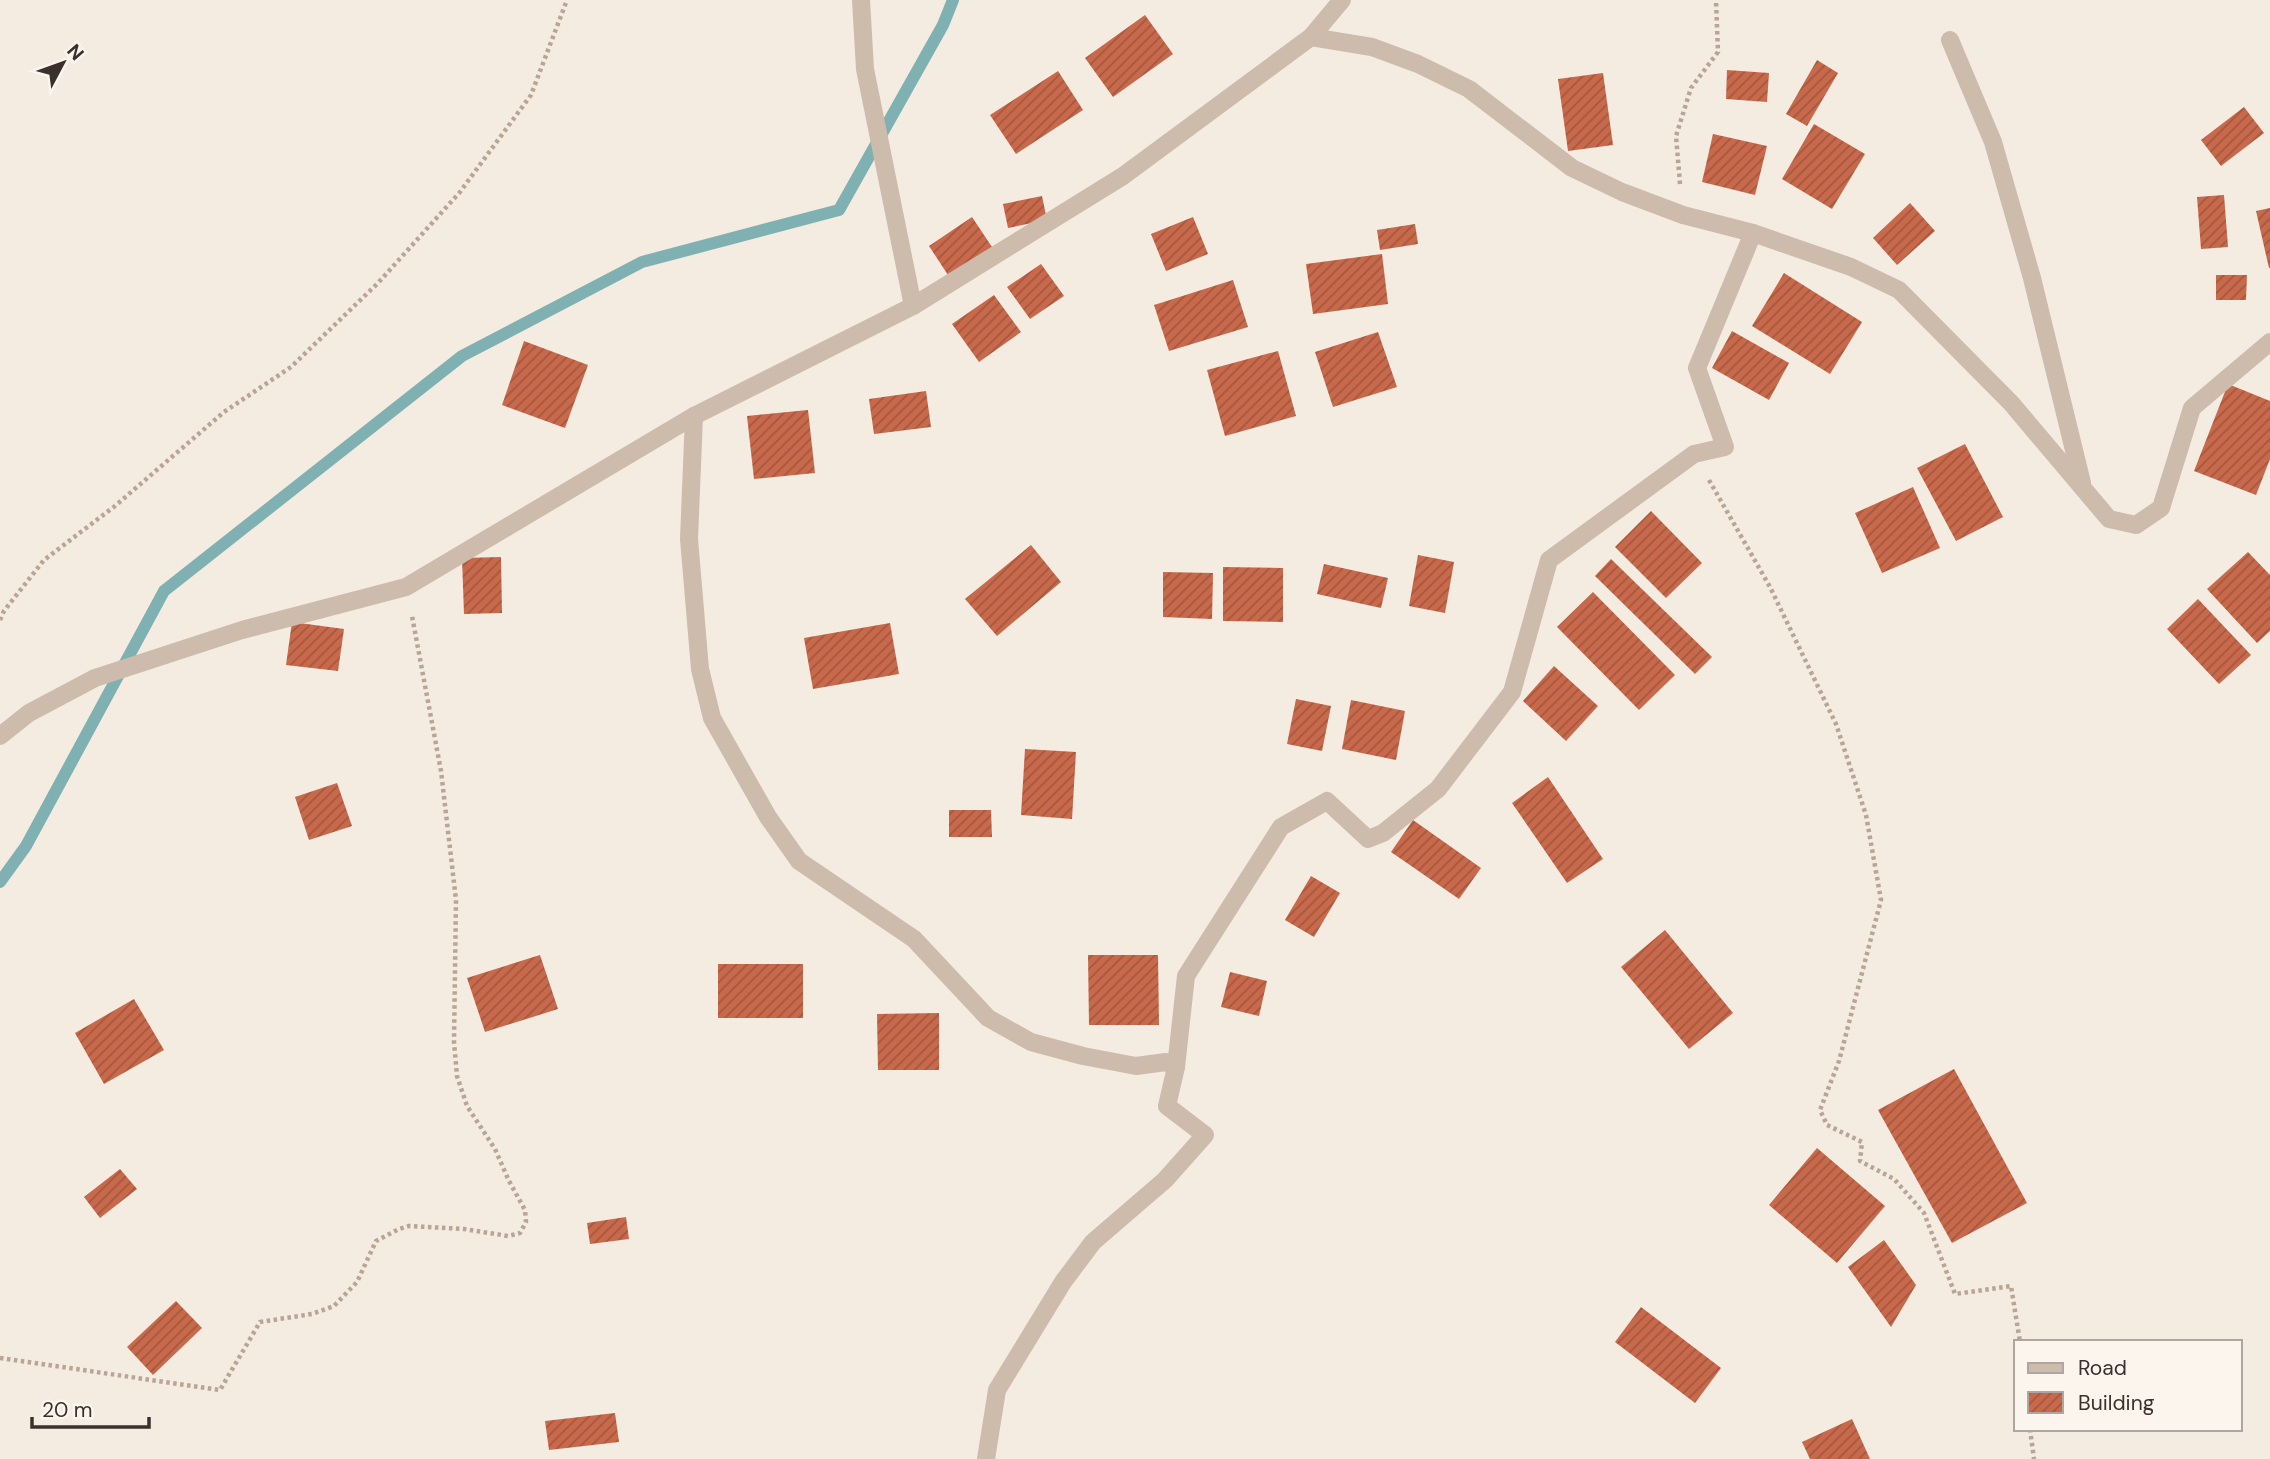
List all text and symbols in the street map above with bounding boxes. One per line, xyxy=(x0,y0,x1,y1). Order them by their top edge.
north arrow xyxy=(28,28,98,98)
text: N xyxy=(61,39,89,66)
legend xyxy=(2014,1340,2242,1431)
text: Road xyxy=(2078,1354,2127,1382)
scale bar xyxy=(32,1386,149,1430)
text: Building xyxy=(2078,1389,2155,1417)
text: 20 m xyxy=(42,1396,93,1424)

